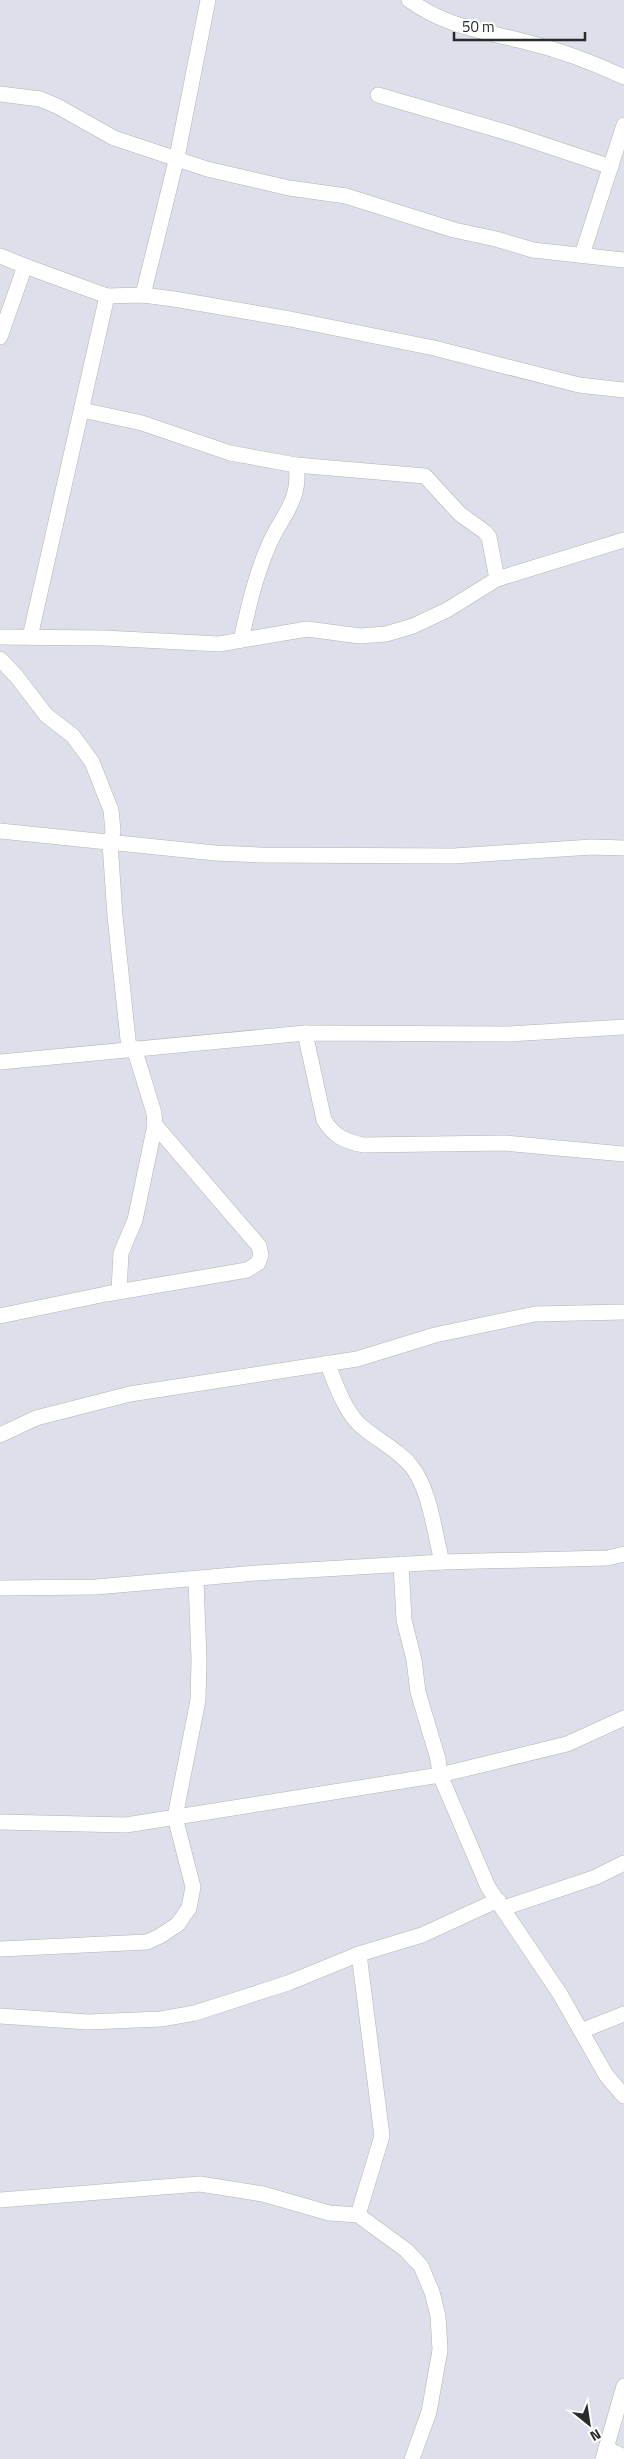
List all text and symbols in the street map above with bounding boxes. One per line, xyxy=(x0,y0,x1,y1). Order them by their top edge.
scale bar xyxy=(454,10,585,42)
text: 50 m xyxy=(462,15,495,38)
north arrow xyxy=(564,2399,614,2449)
text: N xyxy=(586,2424,605,2447)

